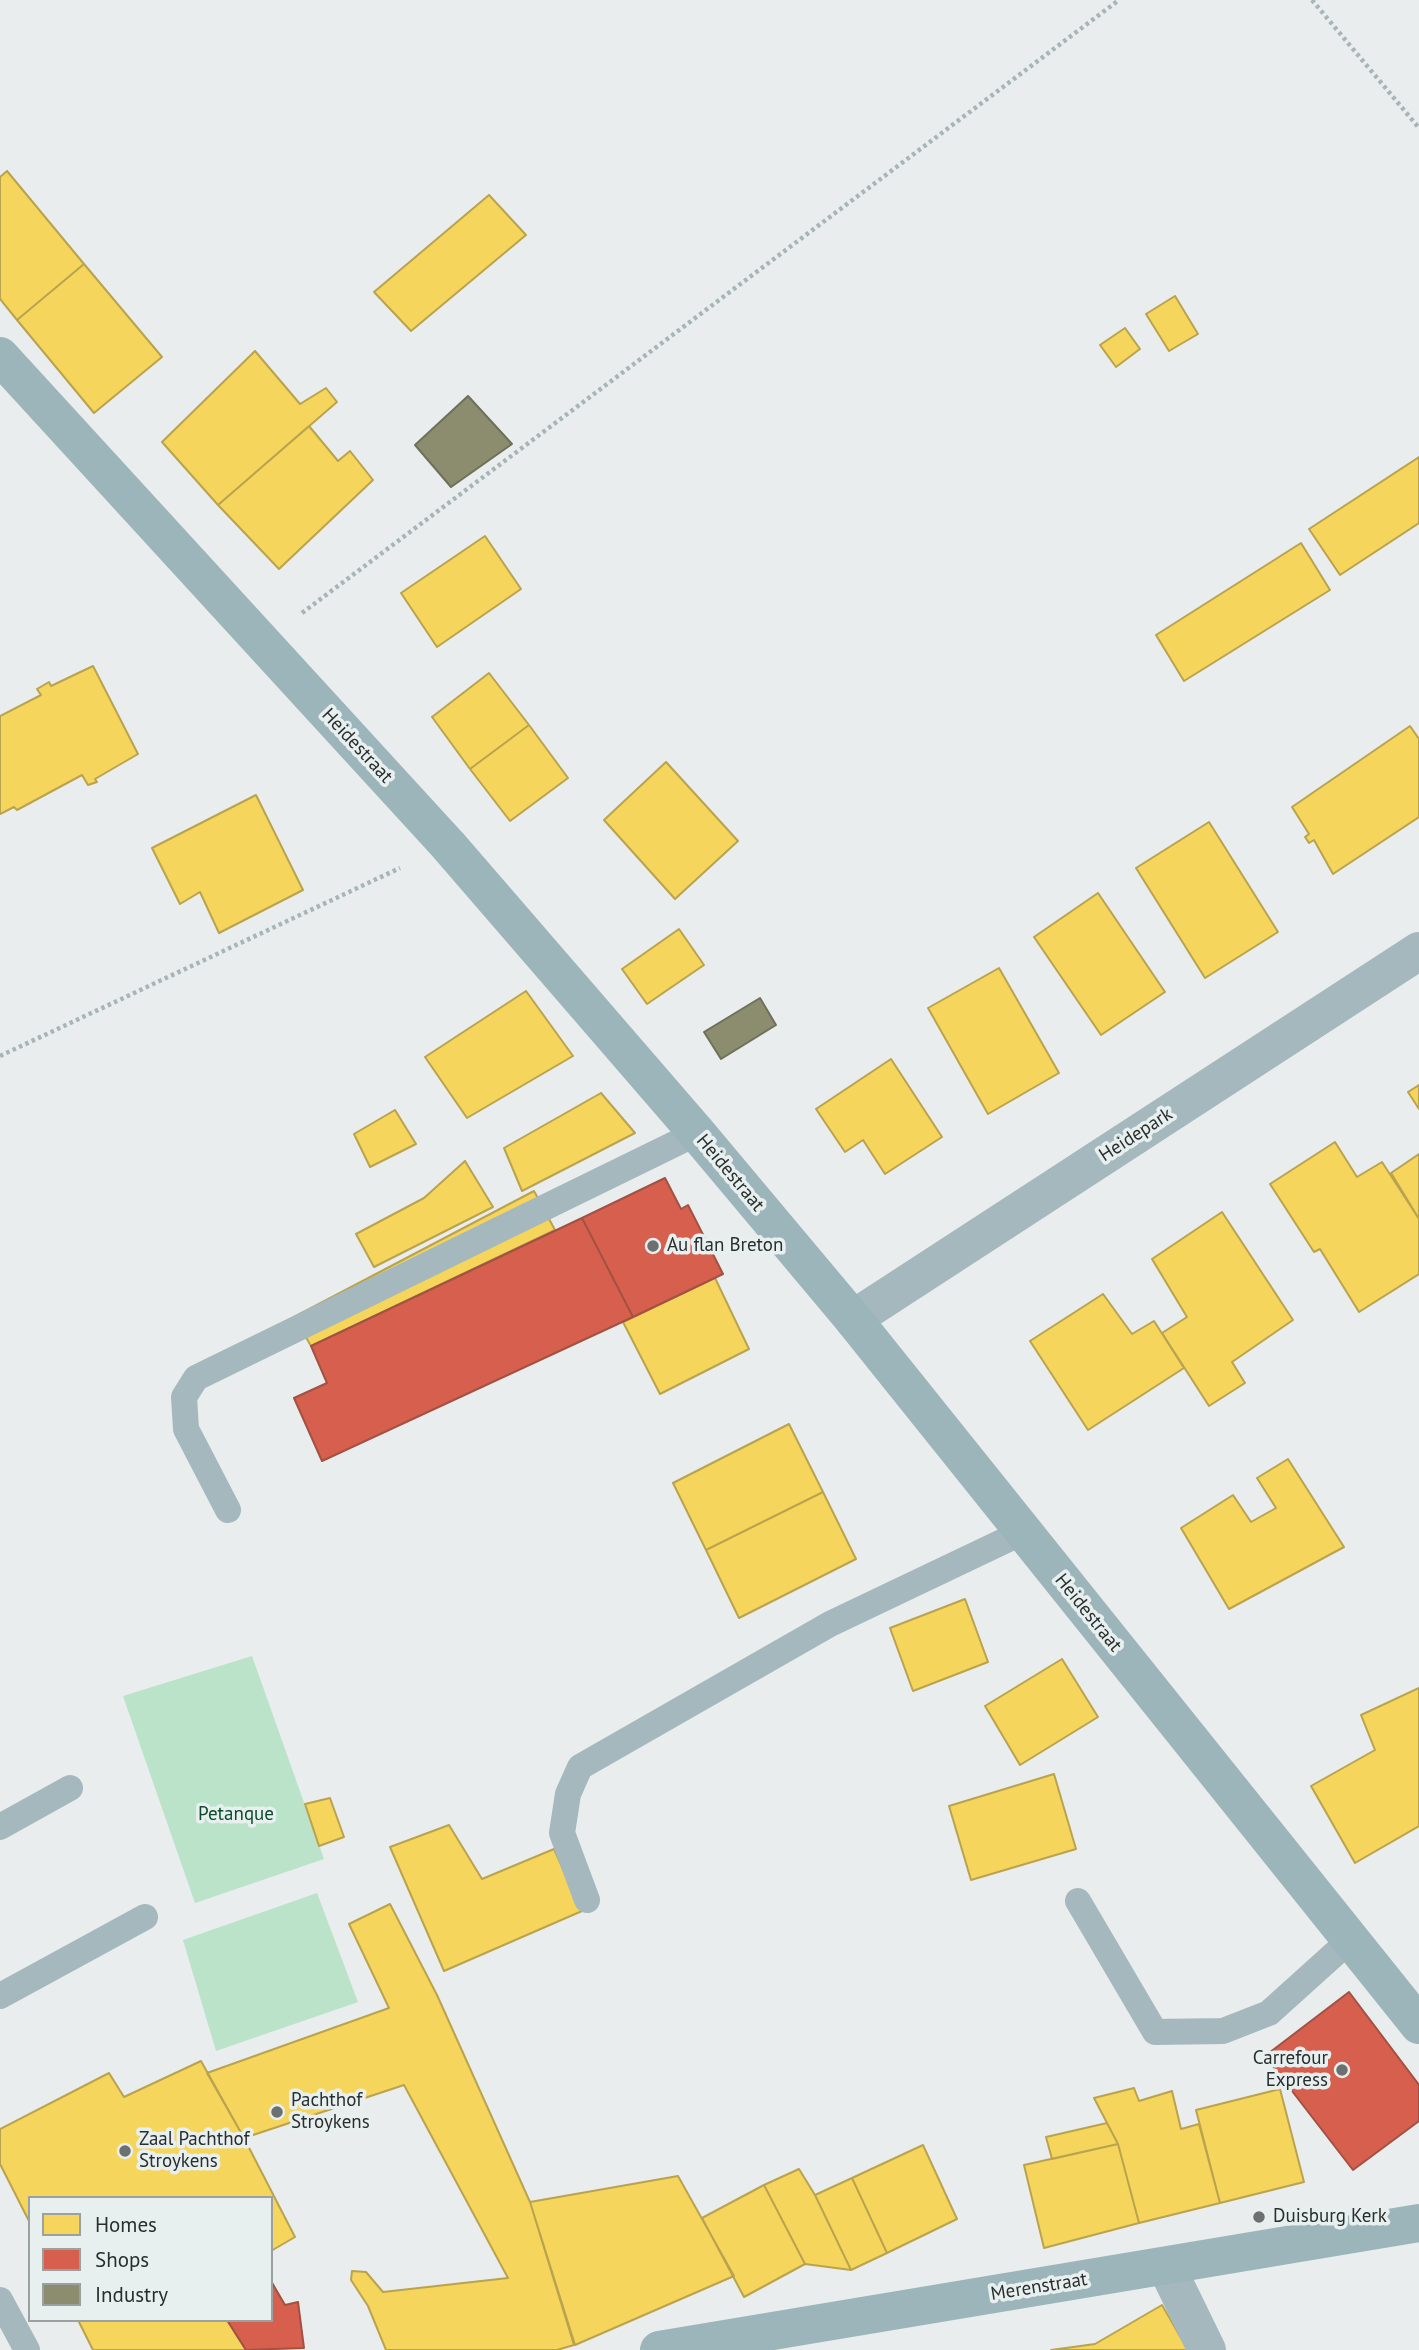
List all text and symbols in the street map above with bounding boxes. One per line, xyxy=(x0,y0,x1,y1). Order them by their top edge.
street label: Heidestraat xyxy=(317,704,397,788)
street label: Heidepark xyxy=(1095,1103,1177,1167)
street label: Heidestraat xyxy=(691,1130,769,1216)
place label: Au flan Breton xyxy=(667,1235,783,1257)
marker: Au flan Breton xyxy=(645,1238,661,1254)
street label: Heidestraat xyxy=(1050,1569,1126,1657)
park label: Petanque xyxy=(198,1804,274,1826)
place label: Carrefour Express xyxy=(1253,2048,1328,2092)
marker: Carrefour Express xyxy=(1334,2062,1350,2078)
place label: Pachthof Stroykens xyxy=(291,2090,370,2134)
marker: Pachthof Stroykens xyxy=(269,2104,285,2120)
place label: Zaal Pachthof Stroykens xyxy=(139,2129,250,2173)
marker: Zaal Pachthof Stroykens xyxy=(117,2143,133,2159)
legend xyxy=(28,2196,273,2322)
place label: Duisburg Kerk xyxy=(1273,2206,1387,2228)
marker: Duisburg Kerk xyxy=(1251,2209,1267,2225)
text: Homes xyxy=(95,2211,157,2238)
text: Shops xyxy=(95,2246,149,2273)
street label: Merenstraat xyxy=(989,2268,1089,2306)
text: Industry xyxy=(95,2281,168,2308)

